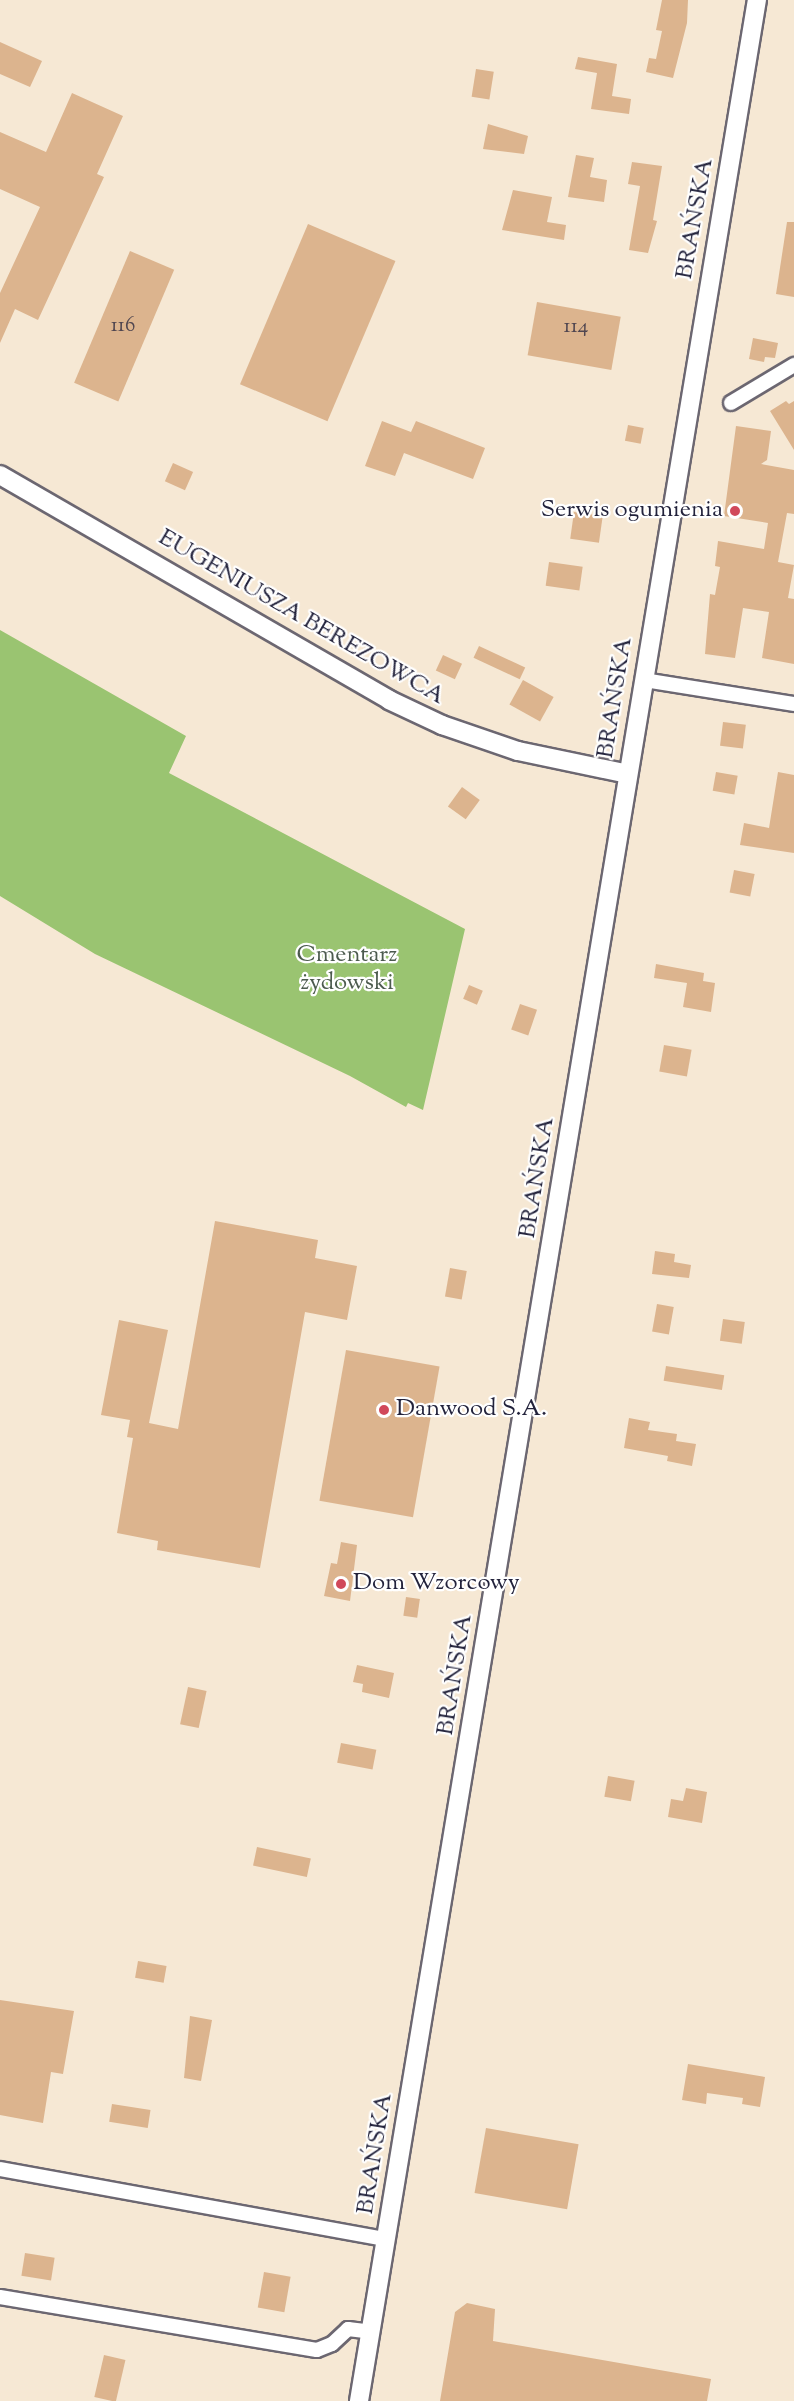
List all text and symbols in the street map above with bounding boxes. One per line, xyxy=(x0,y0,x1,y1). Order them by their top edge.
street label: BRAŃSKA xyxy=(671,156,721,282)
house number: 116 xyxy=(111,313,135,339)
house number: 114 xyxy=(564,314,588,340)
place label: Serwis ogumienia xyxy=(541,497,723,525)
marker: Serwis ogumienia xyxy=(728,504,742,518)
street label: EUGENIUSZA BEREZOWCA xyxy=(153,524,449,712)
street label: BRAŃSKA xyxy=(592,635,640,761)
park label: Cmentarz żydowski xyxy=(297,942,397,998)
street label: BRAŃSKA xyxy=(514,1115,562,1241)
place label: Danwood S.A. xyxy=(396,1396,547,1424)
marker: Danwood S.A. xyxy=(377,1403,391,1417)
place label: Dom Wzorcowy xyxy=(353,1570,520,1598)
marker: Dom Wzorcowy xyxy=(334,1577,348,1591)
street label: BRAŃSKA xyxy=(432,1612,480,1738)
street label: BRAŃSKA xyxy=(352,2091,400,2217)

